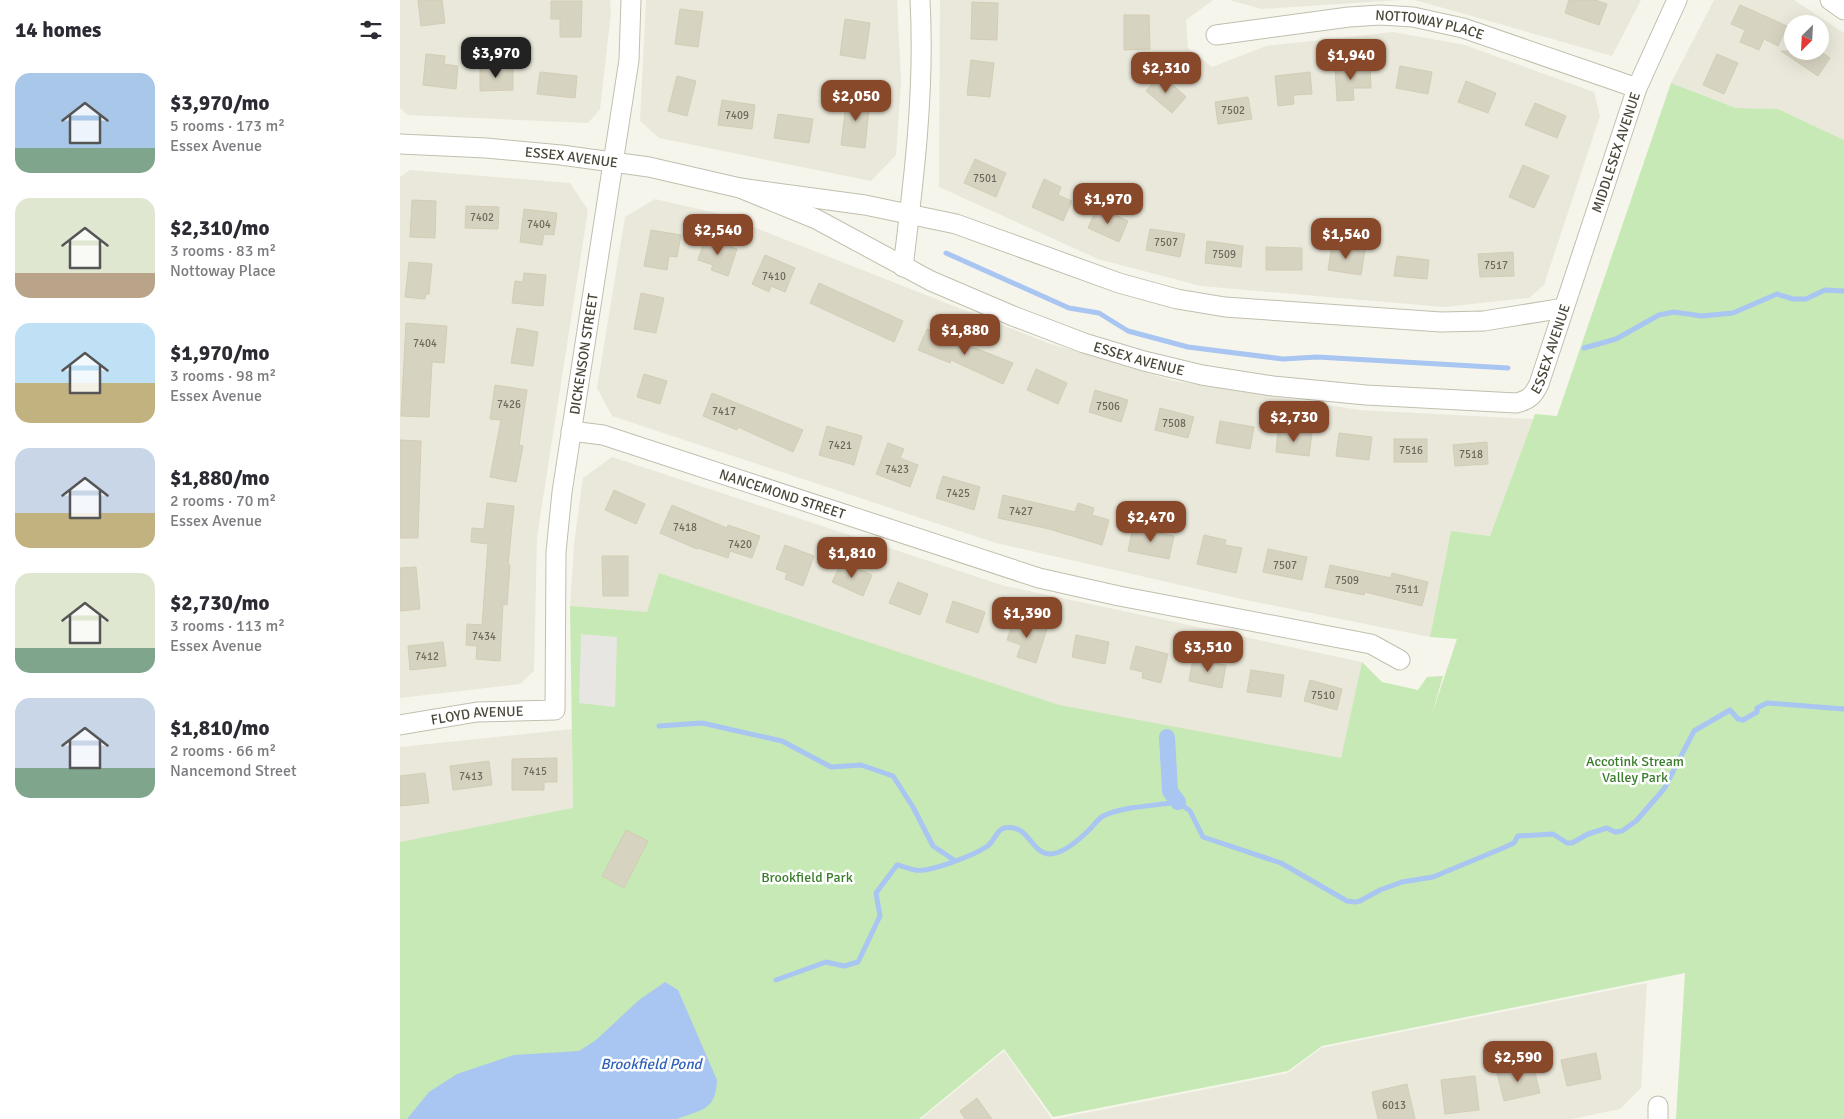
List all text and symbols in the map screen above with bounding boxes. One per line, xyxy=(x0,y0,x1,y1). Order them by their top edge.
street label: NOTTOWAY PLACE xyxy=(1375,6,1486,43)
north arrow xyxy=(1784,15,1829,60)
map controls xyxy=(1784,15,1829,60)
icon: filters xyxy=(357,16,385,44)
text: 14 homes xyxy=(15,17,101,43)
pin: $3,970 xyxy=(455,36,537,79)
pin: $1,940 xyxy=(1310,38,1392,81)
text: $3,970 xyxy=(472,43,520,63)
text: $1,940 xyxy=(1327,45,1375,65)
pin: $2,310 xyxy=(1125,52,1207,94)
text: $2,310 xyxy=(1142,58,1190,78)
pin: $2,050 xyxy=(815,80,897,122)
text: $2,050 xyxy=(832,86,880,106)
text: $3,970/mo xyxy=(170,90,269,116)
street label: MIDDLESEX AVENUE xyxy=(1588,90,1644,215)
icon: home xyxy=(55,93,115,153)
house number: 7502 xyxy=(1221,104,1245,117)
house number: 7409 xyxy=(725,109,749,122)
text: 5 rooms · 173 m² xyxy=(170,116,285,136)
text: Essex Avenue xyxy=(170,136,262,156)
street label: ESSEX AVENUE xyxy=(524,143,619,171)
house number: 7501 xyxy=(973,172,997,185)
pin: $1,970 xyxy=(1067,182,1149,225)
text: $1,970 xyxy=(1084,189,1132,209)
house number: 7402 xyxy=(470,211,494,224)
pin: $2,540 xyxy=(677,214,759,256)
text: $2,310/mo xyxy=(170,215,269,241)
icon: home xyxy=(55,218,115,278)
house number: 7404 xyxy=(527,218,551,231)
pin: $1,540 xyxy=(1305,218,1387,260)
text: $2,540 xyxy=(694,220,742,240)
text: $1,540 xyxy=(1322,224,1370,244)
house number: 7507 xyxy=(1154,236,1178,249)
text: 3 rooms · 83 m² xyxy=(170,241,276,261)
house number: 7509 xyxy=(1212,248,1236,261)
house number: 7517 xyxy=(1484,259,1508,272)
text: Nottoway Place xyxy=(170,261,276,281)
house number: 7410 xyxy=(762,270,786,283)
street label: DICKENSON STREET xyxy=(566,292,601,416)
street label: ESSEX AVENUE xyxy=(1527,302,1573,397)
pin: $1,880 xyxy=(924,314,1006,356)
text: $1,880 xyxy=(941,320,989,340)
house number: 7404 xyxy=(413,337,437,350)
street label: ESSEX AVENUE xyxy=(1092,338,1186,379)
text: $1,970/mo xyxy=(170,340,269,366)
icon: home xyxy=(55,343,115,403)
text: 3 rooms · 98 m² xyxy=(170,366,276,386)
text: Essex Avenue xyxy=(170,386,262,406)
house number: 7426 xyxy=(497,398,521,411)
house number: 7506 xyxy=(1096,400,1120,413)
pin: $2,730 xyxy=(1253,400,1335,443)
house number: 7417 xyxy=(712,405,736,418)
text: $2,730 xyxy=(1270,407,1318,427)
house number: 7508 xyxy=(1162,417,1186,430)
house number: 7421 xyxy=(828,439,852,452)
house number: 7516 xyxy=(1399,444,1423,457)
house number: 7518 xyxy=(1459,448,1483,461)
house number: 7423 xyxy=(885,463,909,476)
text: $1,880/mo xyxy=(170,465,269,491)
street label: NANCEMOND STREET xyxy=(717,465,848,522)
icon: home xyxy=(55,468,115,528)
house number: 7425 xyxy=(946,487,970,500)
text: 2 rooms · 70 m² xyxy=(170,491,276,511)
pin: $2,470 xyxy=(1110,500,1192,543)
house number: 7427 xyxy=(1009,505,1033,518)
text: $2,470 xyxy=(1127,507,1175,527)
text: Essex Avenue xyxy=(170,511,262,531)
house number: 7418 xyxy=(673,521,697,534)
pin: $1,810 xyxy=(811,536,893,579)
house number: 7420 xyxy=(728,538,752,551)
text: $1,810 xyxy=(828,543,876,563)
house number: 7507 xyxy=(1273,559,1297,572)
house number: 7509 xyxy=(1335,574,1359,587)
house number: 7511 xyxy=(1395,583,1419,596)
text: $2,730/mo xyxy=(170,590,269,616)
icon: home xyxy=(55,593,115,653)
pin: $1,390 xyxy=(986,596,1068,639)
text: $1,390 xyxy=(1003,603,1051,623)
text: 3 rooms · 113 m² xyxy=(170,616,285,636)
house number: 7434 xyxy=(472,630,496,643)
pin: $3,510 xyxy=(1167,630,1249,673)
text: Essex Avenue xyxy=(170,636,262,656)
text: $3,510 xyxy=(1184,637,1232,657)
house number: 7412 xyxy=(415,650,439,663)
house number: 7510 xyxy=(1311,689,1335,702)
street label: FLOYD AVENUE xyxy=(430,702,524,728)
text: $1,810/mo xyxy=(170,715,269,741)
icon: home xyxy=(55,718,115,778)
text: 2 rooms · 66 m² xyxy=(170,741,276,761)
park label: Accotink Stream Valley Park xyxy=(1586,753,1684,786)
text: Nancemond Street xyxy=(170,761,297,781)
house number: 7415 xyxy=(523,765,547,778)
house number: 7413 xyxy=(459,770,483,783)
park label: Brookfield Park xyxy=(761,869,853,886)
pin: $2,590 xyxy=(1477,1040,1559,1083)
text: $2,590 xyxy=(1494,1047,1542,1067)
water label: Brookfield Pond xyxy=(600,1055,704,1073)
house number: 6013 xyxy=(1382,1099,1406,1112)

